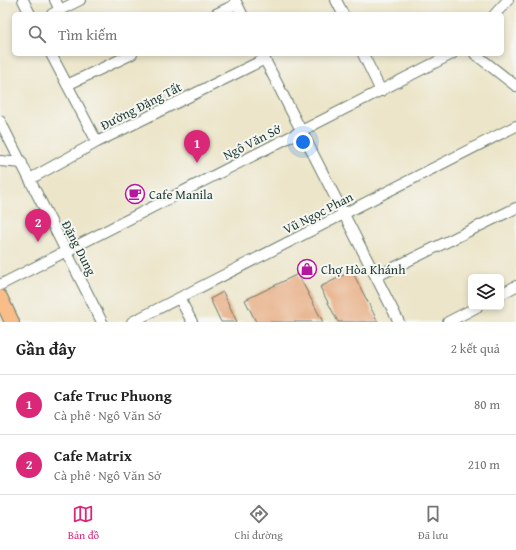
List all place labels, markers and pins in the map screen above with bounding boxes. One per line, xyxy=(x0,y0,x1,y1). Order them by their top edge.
pin: 1 xyxy=(184,130,210,163)
cafe icon: Cafe Manila xyxy=(124,183,146,205)
place label: Cafe Manila xyxy=(149,185,214,204)
pin: 2 xyxy=(25,209,51,242)
shop icon: Chợ Hòa Khánh xyxy=(296,258,318,280)
place label: Chợ Hòa Khánh xyxy=(321,260,406,279)

